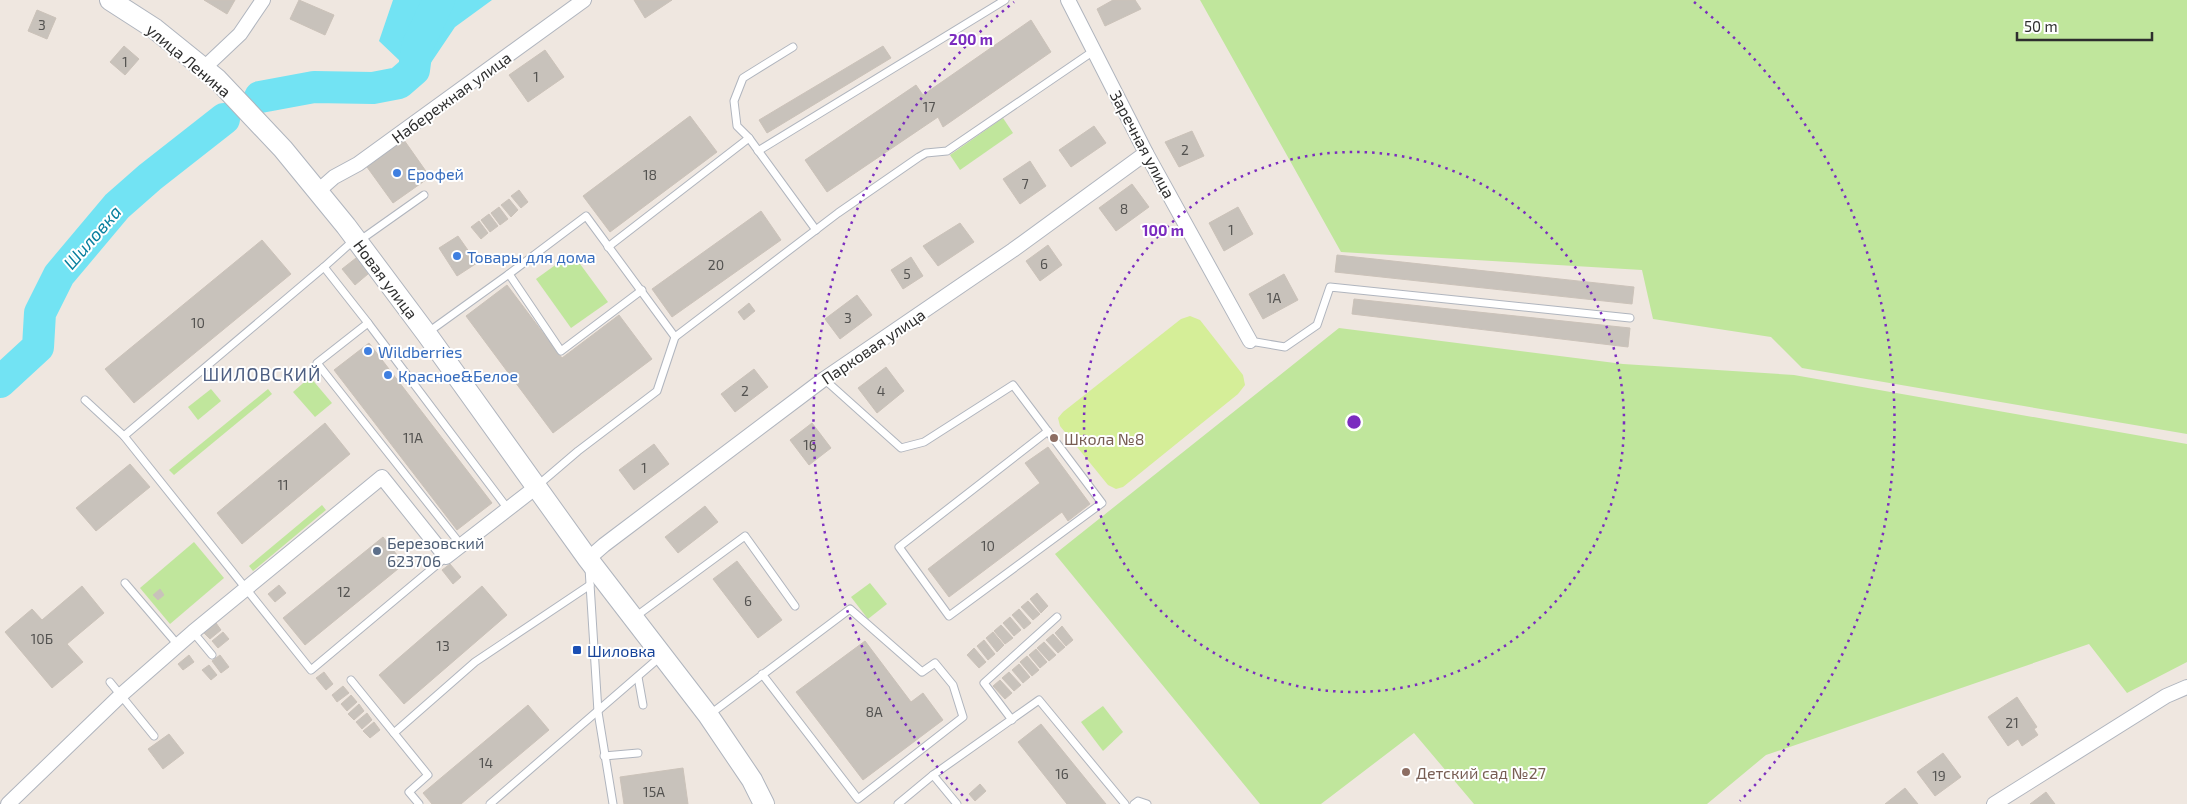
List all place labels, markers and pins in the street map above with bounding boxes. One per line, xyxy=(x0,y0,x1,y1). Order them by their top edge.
place label: Ерофей xyxy=(407,164,464,183)
marker: Ерофей xyxy=(391,167,403,179)
place label: Товары для дома xyxy=(467,247,596,266)
marker: Товары для дома xyxy=(451,250,463,262)
place label: Wildberries xyxy=(378,342,462,361)
marker: Wildberries xyxy=(362,345,374,357)
place label: Красное&Белое xyxy=(398,366,518,385)
marker: Красное&Белое xyxy=(382,369,394,381)
centre of rings xyxy=(1345,413,1363,431)
place label: Школа №8 xyxy=(1064,429,1145,448)
marker: Школа №8 xyxy=(1048,432,1060,444)
place label: Березовский 623706 xyxy=(387,533,484,570)
marker: Березовский 623706 xyxy=(371,545,383,557)
place label: Шиловка xyxy=(587,641,656,660)
marker: Шиловка xyxy=(571,644,583,656)
place label: Детский сад №27 xyxy=(1416,763,1546,782)
marker: Детский сад №27 xyxy=(1400,766,1412,778)

